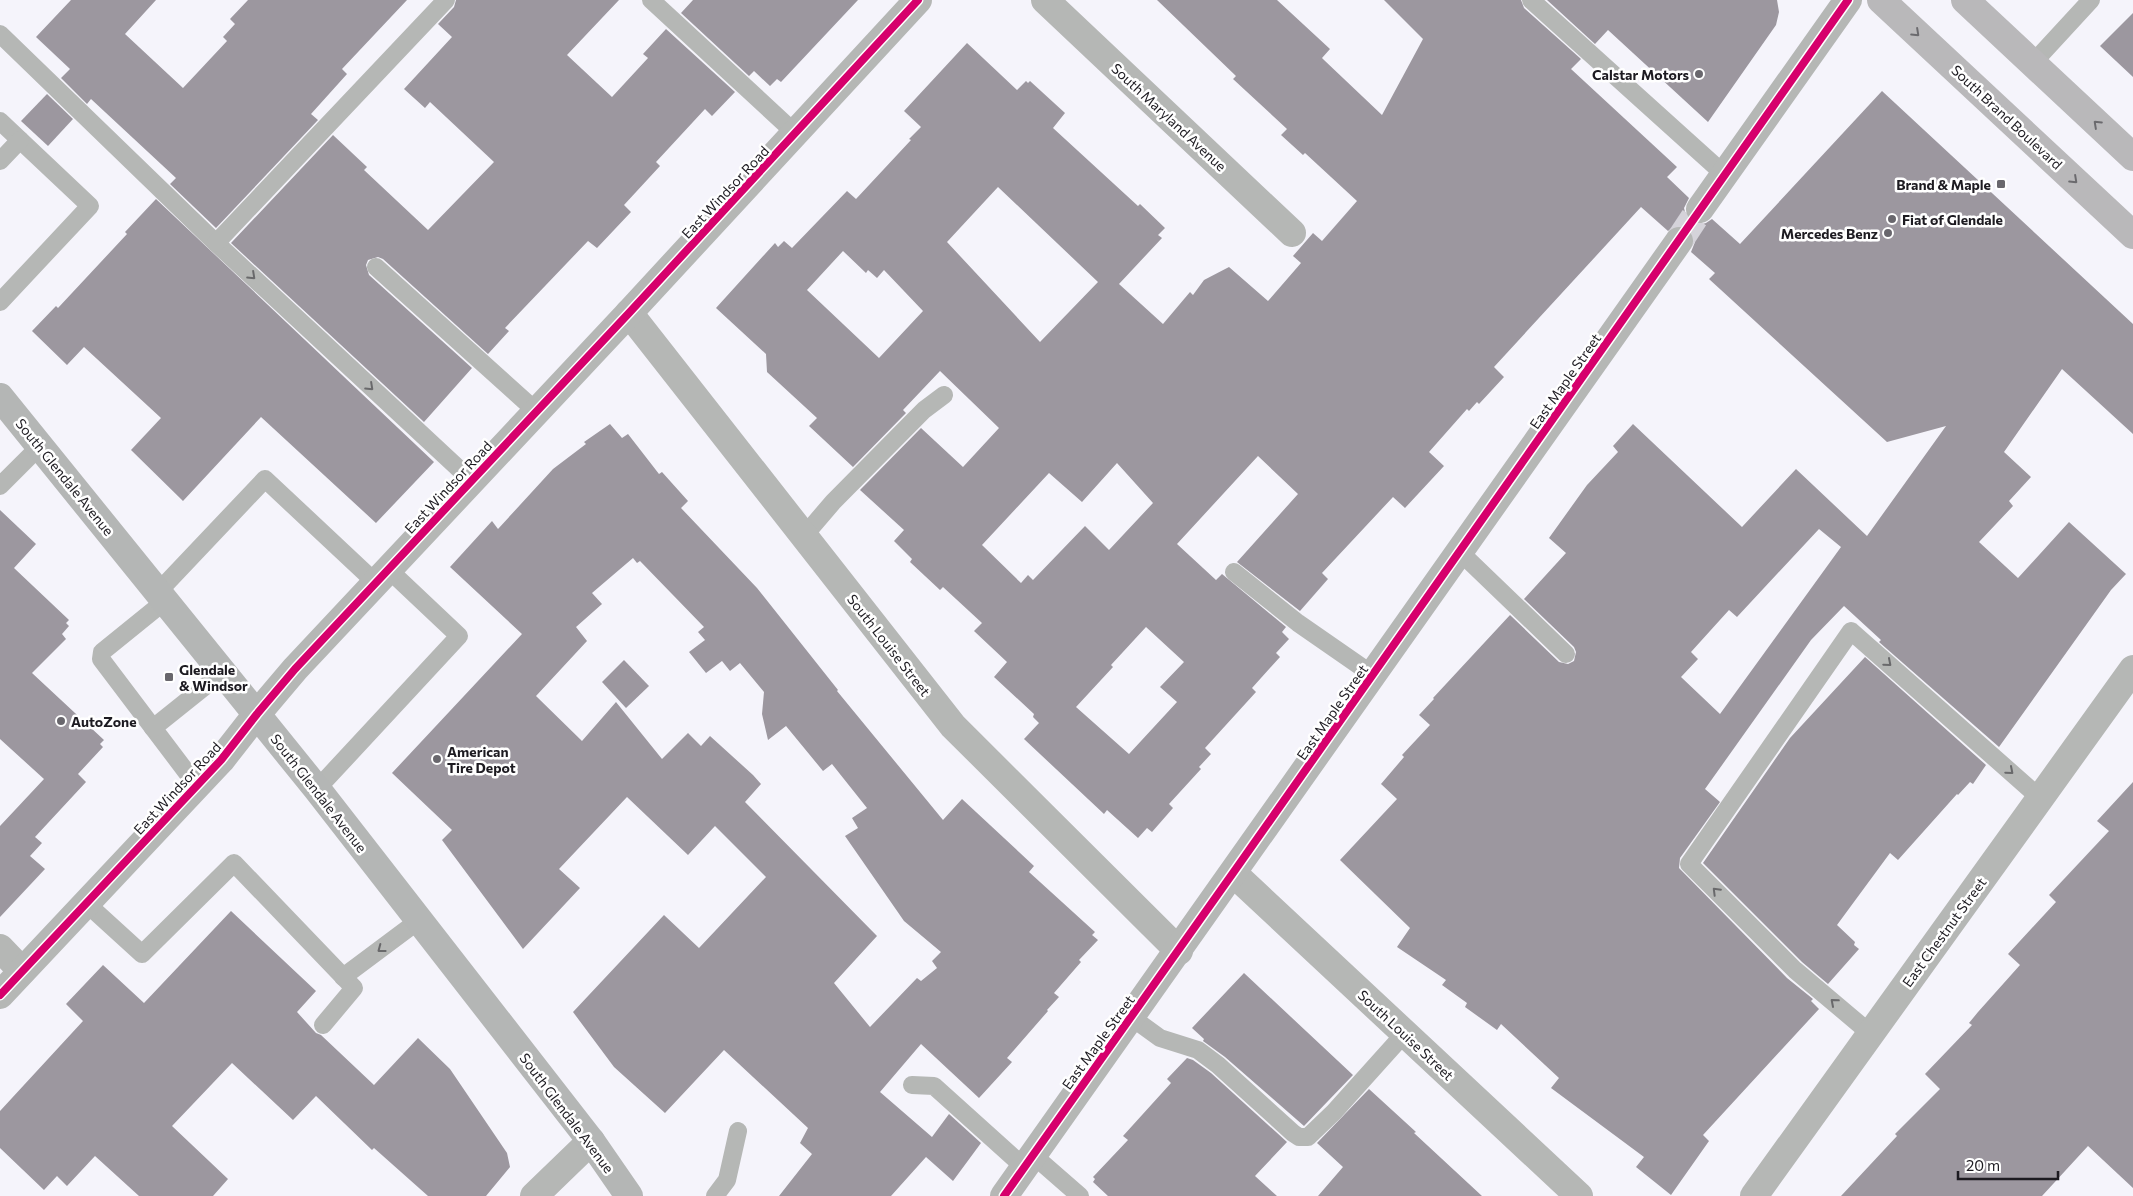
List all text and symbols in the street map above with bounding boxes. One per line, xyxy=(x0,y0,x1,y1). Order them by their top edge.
one-way arrow xyxy=(1911,27,1920,36)
street label: South Maryland Avenue xyxy=(1108,59,1230,175)
street label: South Brand Boulevard xyxy=(1948,61,2066,173)
place label: Calstar Motors xyxy=(1592,66,1689,83)
marker: Calstar Motors xyxy=(1693,68,1705,80)
one-way arrow xyxy=(2094,121,2103,130)
street label: East Windsor Road xyxy=(678,142,772,242)
one-way arrow xyxy=(2068,174,2077,183)
place label: Brand & Maple xyxy=(1896,176,1991,193)
marker: Brand & Maple xyxy=(1995,178,2007,190)
place label: Fiat of Glendale xyxy=(1902,211,2003,228)
marker: Fiat of Glendale xyxy=(1886,213,1898,225)
place label: Mercedes Benz xyxy=(1781,225,1878,242)
marker: Mercedes Benz xyxy=(1882,227,1894,239)
one-way arrow xyxy=(246,270,255,279)
street label: East Maple Street xyxy=(1526,330,1604,432)
one-way arrow xyxy=(365,381,374,390)
street label: South Glendale Avenue xyxy=(13,415,117,539)
street label: East Windsor Road xyxy=(401,437,495,537)
street label: South Louise Street xyxy=(844,591,934,700)
one-way arrow xyxy=(1882,658,1891,667)
place label: Glendale & Windsor xyxy=(179,661,248,694)
street label: East Maple Street xyxy=(1293,661,1371,763)
marker: Glendale & Windsor xyxy=(163,671,175,683)
place label: AutoZone xyxy=(71,713,137,730)
marker: AutoZone xyxy=(55,715,67,727)
street label: South Glendale Avenue xyxy=(267,730,371,856)
street label: East Windsor Road xyxy=(130,738,224,838)
place label: American Tire Depot xyxy=(447,743,516,776)
marker: American Tire Depot xyxy=(431,753,443,765)
one-way arrow xyxy=(2004,765,2013,773)
street label: East Chestnut Street xyxy=(1899,874,1990,990)
one-way arrow xyxy=(1713,887,1722,896)
one-way arrow xyxy=(377,943,387,952)
street label: South Louise Street xyxy=(1355,986,1458,1084)
street label: East Maple Street xyxy=(1058,991,1138,1092)
one-way arrow xyxy=(1830,999,1839,1008)
street label: South Glendale Avenue xyxy=(516,1050,618,1176)
scale bar xyxy=(1958,1148,2058,1180)
text: 20 m xyxy=(1966,1156,2000,1174)

